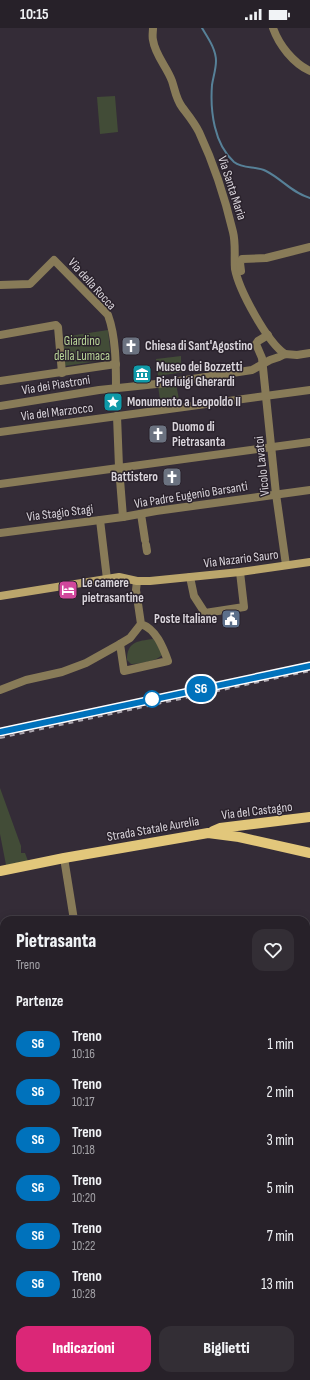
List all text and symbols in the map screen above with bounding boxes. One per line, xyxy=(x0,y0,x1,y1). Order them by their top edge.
text: 10:15 xyxy=(20,5,49,24)
street label: Via Santa Maria xyxy=(214,154,250,222)
street label: Via della Rocca xyxy=(65,255,119,313)
park label: Giardino della Lumaca xyxy=(54,333,110,364)
church icon: Chiesa di Sant'Agostino xyxy=(120,335,142,357)
place label: Chiesa di Sant'Agostino xyxy=(145,338,253,354)
place label: Museo dei Bozzetti Pierluigi Gherardi xyxy=(156,359,243,390)
museum icon: Museo dei Bozzetti Pierluigi Gherardi xyxy=(131,363,153,385)
street label: Via dei Piastroni xyxy=(21,372,91,398)
place icon: Monumento a Leopoldo II xyxy=(102,391,124,413)
place label: Monumento a Leopoldo II xyxy=(127,394,241,410)
street label: Via del Marzocco xyxy=(20,400,94,424)
place label: Duomo di Pietrasanta xyxy=(172,419,225,450)
church icon: Duomo di Pietrasanta xyxy=(147,423,169,445)
street label: Vicolo Lavatoi xyxy=(251,435,273,497)
church icon: Battistero xyxy=(161,466,183,488)
place label: Battistero xyxy=(111,469,158,485)
street label: Via Padre Eugenio Barsanti xyxy=(133,478,249,512)
street label: Via Stagio Stagi xyxy=(26,501,94,525)
street label: Via Nazario Sauro xyxy=(203,546,279,572)
place label: Le camere pietrasantine xyxy=(82,575,144,606)
hotel icon: Le camere pietrasantine xyxy=(57,579,79,601)
public building icon: Poste Italiane xyxy=(220,608,242,630)
place label: Poste Italiane xyxy=(154,611,217,627)
line badge: S6 xyxy=(183,676,219,702)
text: S6 xyxy=(195,680,207,697)
unlabelled marker xyxy=(143,690,161,708)
street label: Via del Castagno xyxy=(221,799,293,823)
street label: Strada Statale Aurelia xyxy=(106,813,200,845)
button: heart xyxy=(252,929,294,971)
text: Pietrasanta xyxy=(16,930,96,953)
text: Treno xyxy=(16,957,40,973)
text: Partenze xyxy=(16,992,64,1011)
text: Treno xyxy=(72,1027,102,1046)
text: S6 xyxy=(32,1035,44,1052)
text: 1 min xyxy=(268,1035,294,1054)
text: 10:16 xyxy=(72,1046,95,1062)
text: Treno xyxy=(72,1075,102,1094)
text: S6 xyxy=(32,1083,44,1100)
text: 2 min xyxy=(267,1083,294,1102)
text: 10:17 xyxy=(72,1094,94,1110)
text: Treno xyxy=(72,1123,102,1142)
text: S6 xyxy=(32,1131,44,1148)
text: 3 min xyxy=(266,1131,294,1150)
text: 10:18 xyxy=(72,1142,95,1158)
text: Treno xyxy=(72,1171,102,1190)
text: S6 xyxy=(32,1179,44,1196)
text: 5 min xyxy=(267,1179,294,1198)
text: 10:20 xyxy=(72,1190,96,1206)
text: Treno xyxy=(72,1219,102,1238)
text: S6 xyxy=(32,1227,44,1244)
text: 7 min xyxy=(267,1227,294,1246)
text: 10:22 xyxy=(72,1238,95,1254)
text: Treno xyxy=(72,1267,102,1286)
text: S6 xyxy=(32,1275,44,1292)
text: 13 min xyxy=(261,1275,294,1294)
text: 10:28 xyxy=(72,1286,96,1302)
button: Indicazioni xyxy=(16,1326,151,1372)
button: Biglietti xyxy=(159,1326,294,1372)

